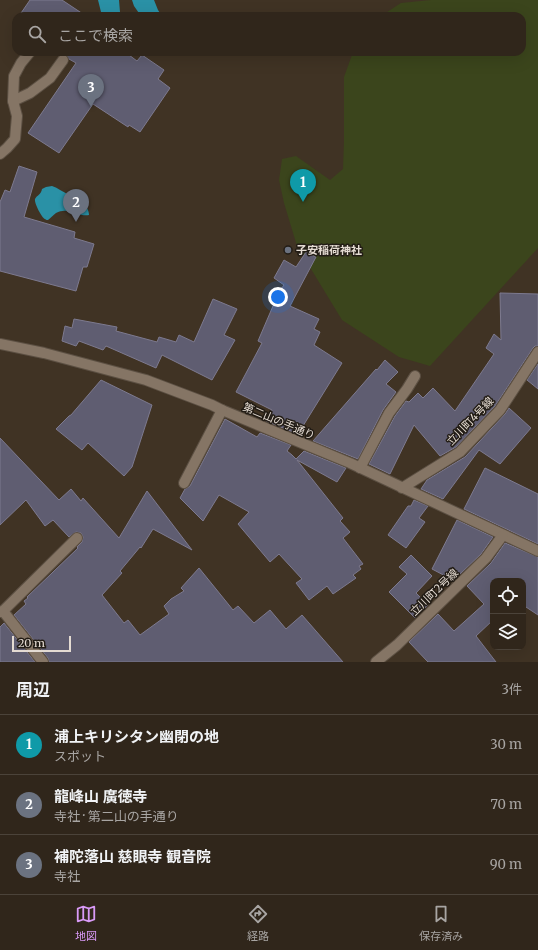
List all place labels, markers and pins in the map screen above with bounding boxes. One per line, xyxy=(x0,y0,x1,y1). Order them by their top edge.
pin: 3 xyxy=(78,74,104,107)
pin: 1 xyxy=(290,169,316,202)
pin: 2 xyxy=(63,189,89,222)
place label: 子安稲荷神社 xyxy=(296,243,362,257)
marker: 子安稲荷神社 xyxy=(283,245,293,255)

